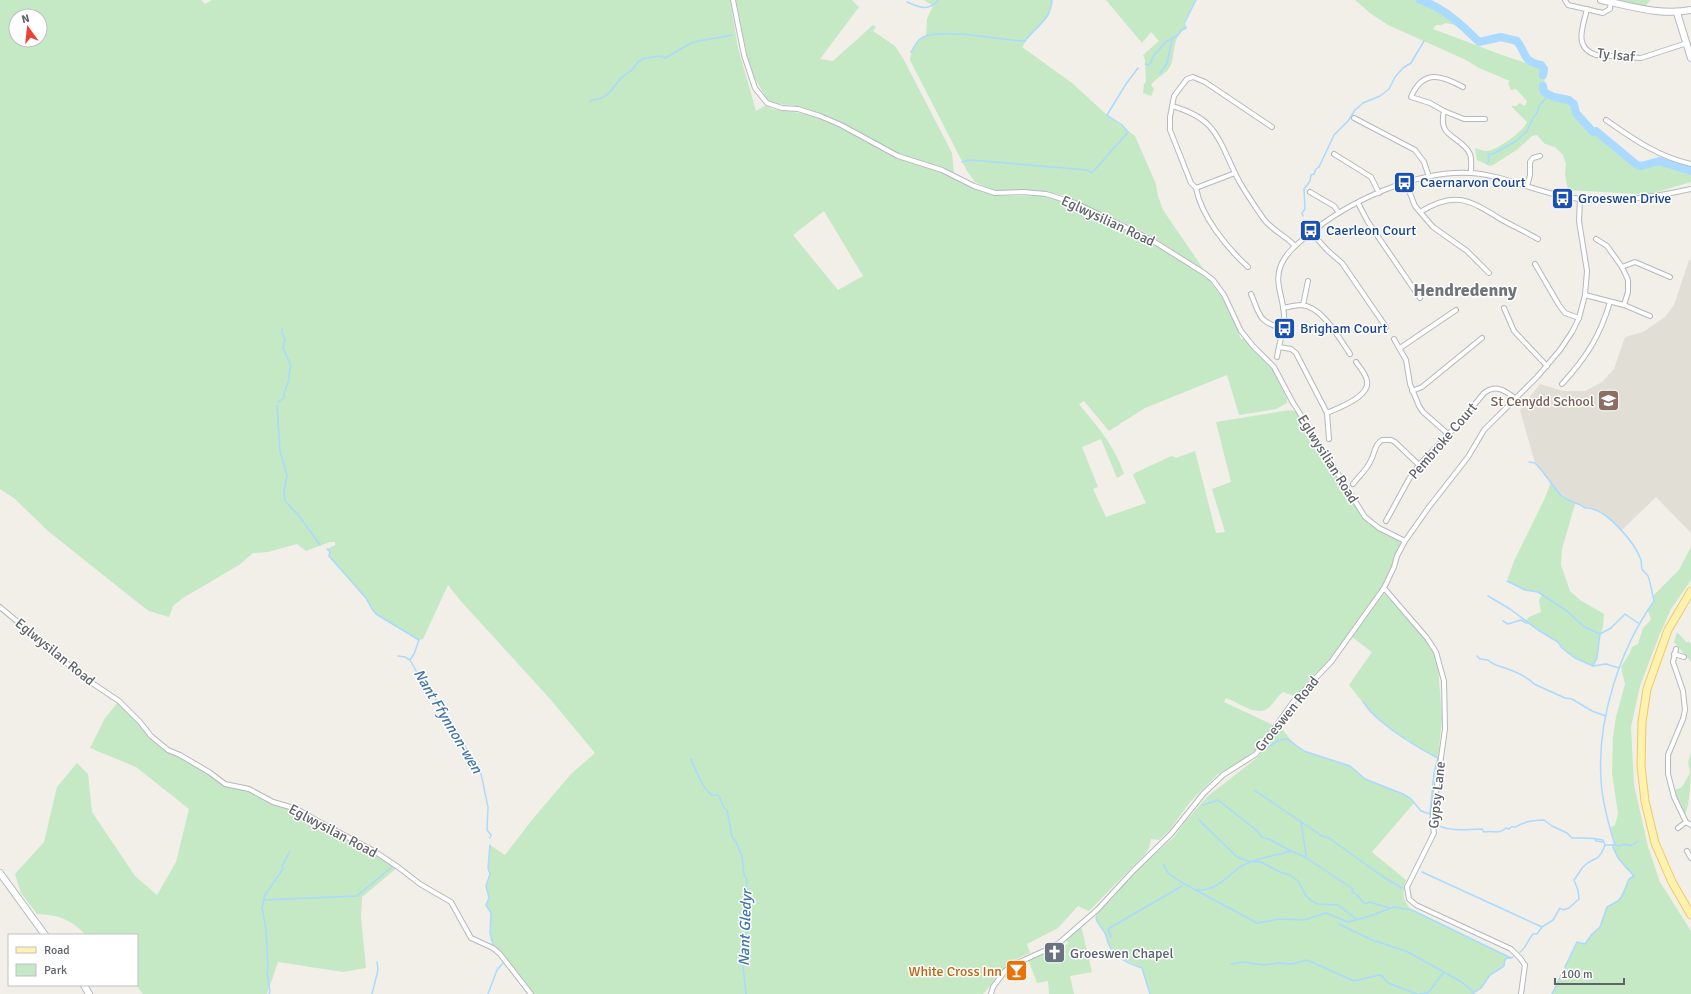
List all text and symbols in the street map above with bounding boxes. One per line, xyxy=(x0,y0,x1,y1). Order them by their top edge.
north arrow xyxy=(8,8,48,48)
text: N xyxy=(20,12,31,26)
street label: Ty Isaf xyxy=(1596,45,1637,66)
bus stop icon: Caernarvon Court xyxy=(1392,169,1418,195)
place label: Caernarvon Court xyxy=(1420,174,1526,191)
bus stop icon: Groeswen Drive xyxy=(1549,185,1575,211)
place label: Groeswen Drive xyxy=(1578,190,1671,207)
street label: Eglwysilian Road xyxy=(1058,192,1158,250)
bus stop icon: Caerleon Court xyxy=(1298,217,1324,243)
place label: Caerleon Court xyxy=(1326,222,1416,239)
district label: Hendredenny xyxy=(1413,279,1517,301)
bus stop icon: Brigham Court xyxy=(1272,315,1298,341)
place label: Brigham Court xyxy=(1300,320,1388,337)
school or university icon: St Cenydd School xyxy=(1596,388,1622,414)
place label: St Cenydd School xyxy=(1490,393,1594,410)
street label: Pembroke Court xyxy=(1405,399,1481,483)
street label: Eglwysilian Road xyxy=(1294,412,1362,506)
street label: Eglwysilan Road xyxy=(12,615,98,689)
water label: Nant Ffynnon-wen xyxy=(410,665,487,777)
street label: Groeswen Road xyxy=(1251,673,1323,755)
street label: Gypsy Lane xyxy=(1425,761,1449,829)
street label: Eglwysilan Road xyxy=(286,801,380,861)
water label: Nant Gledyr xyxy=(735,887,755,967)
legend xyxy=(8,934,138,986)
church icon: Groeswen Chapel xyxy=(1042,940,1068,966)
text: Road xyxy=(44,943,70,958)
place label: Groeswen Chapel xyxy=(1070,945,1174,962)
bar icon: White Cross Inn xyxy=(1004,958,1030,984)
scale bar xyxy=(1555,960,1624,986)
text: Park xyxy=(44,963,67,978)
place label: White Cross Inn xyxy=(909,963,1002,980)
text: 100 m xyxy=(1561,967,1593,982)

